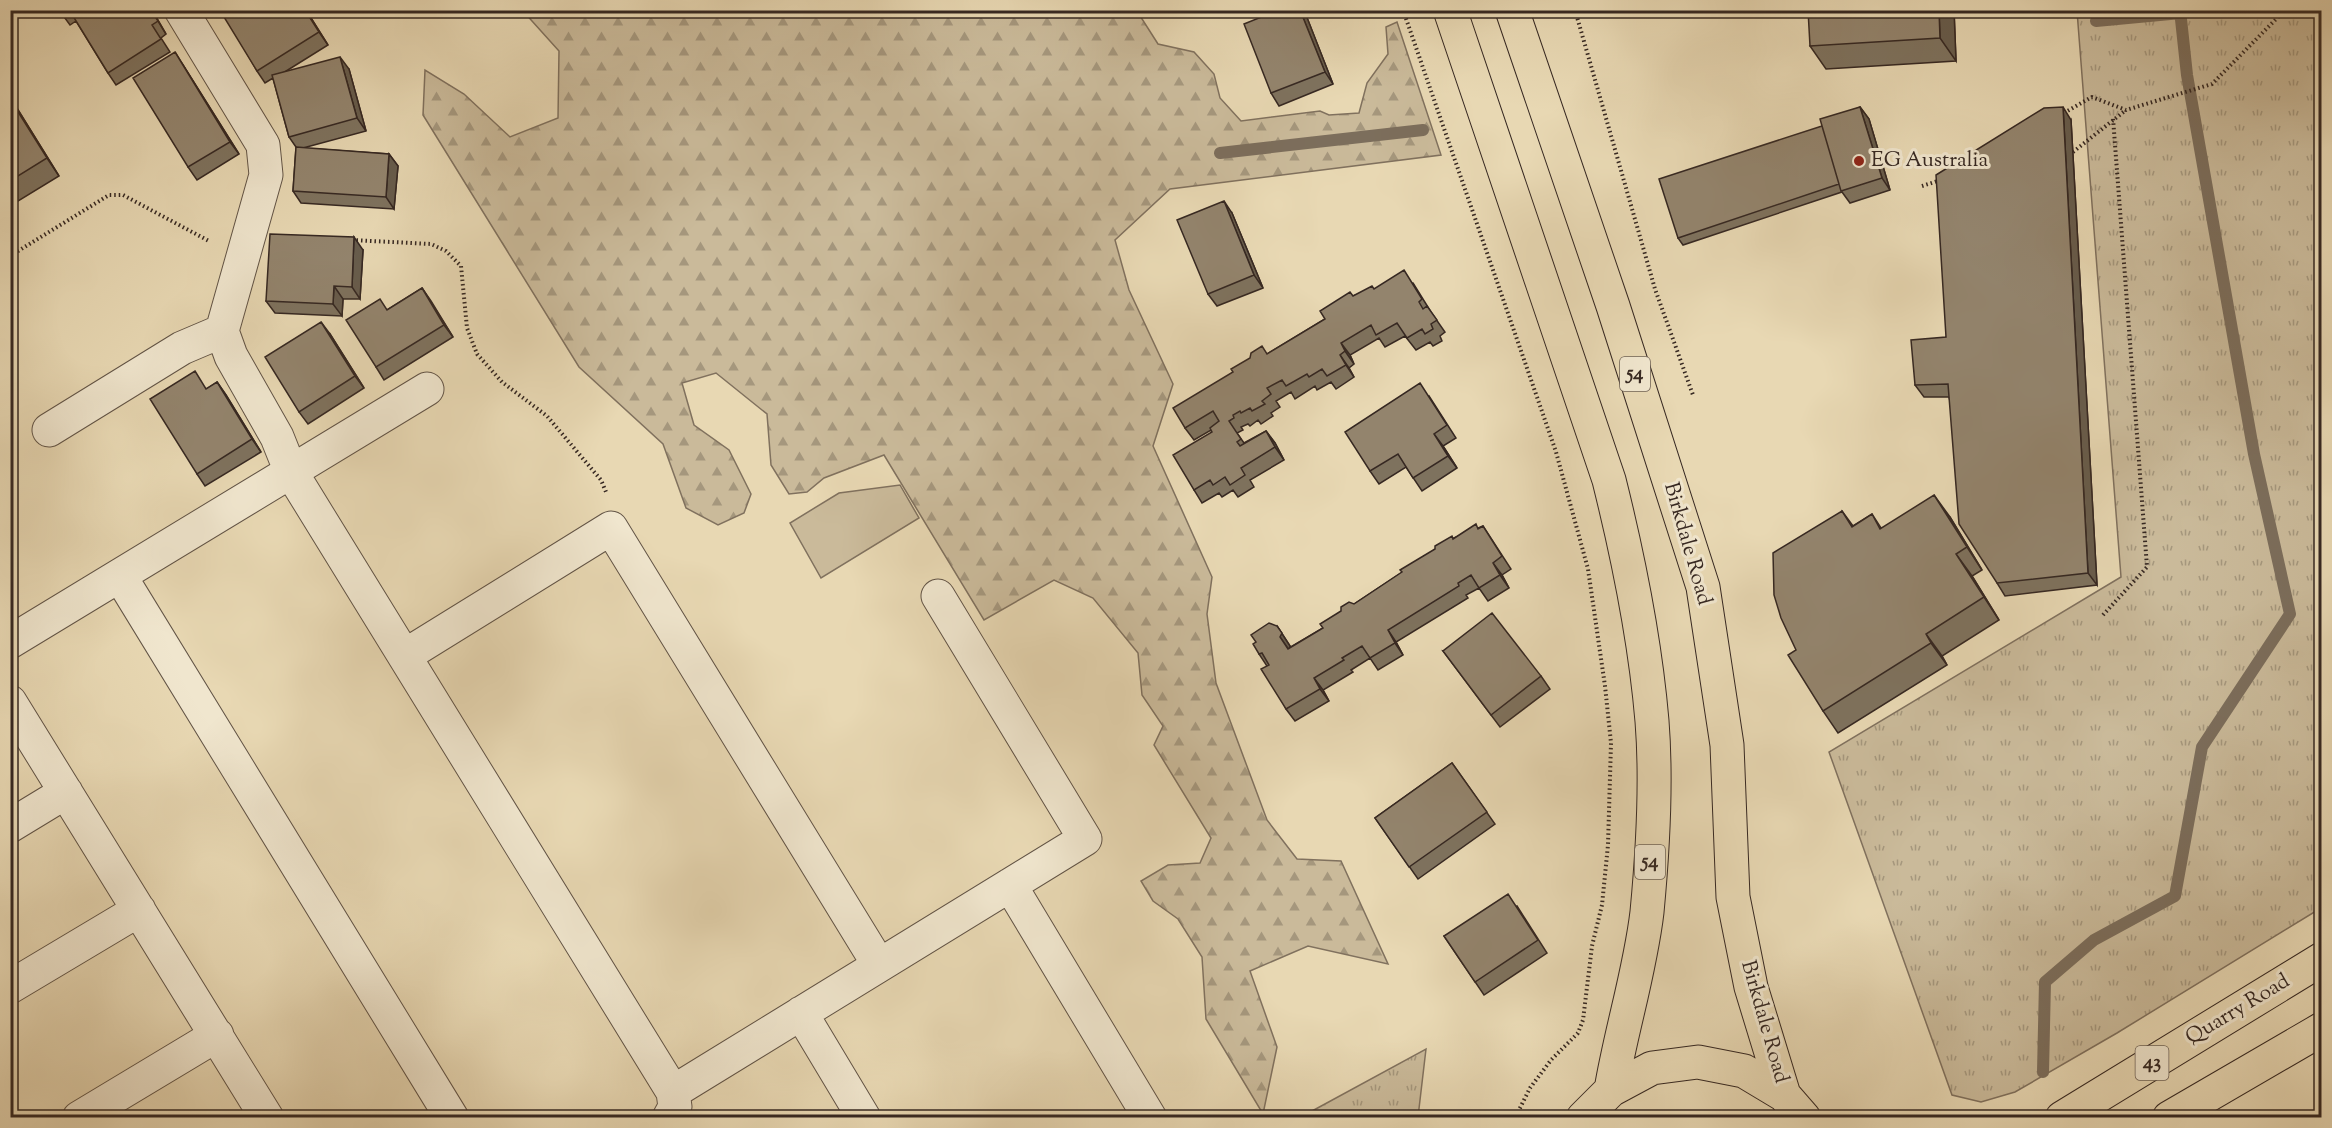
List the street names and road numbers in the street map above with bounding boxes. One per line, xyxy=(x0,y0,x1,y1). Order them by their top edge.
road number: 54 xyxy=(1620,357,1650,391)
street label: Birkdale Road xyxy=(1655,479,1719,609)
road number: 54 xyxy=(1635,845,1665,879)
street label: Birkdale Road xyxy=(1732,957,1796,1087)
street label: Quarry Road xyxy=(2180,967,2296,1053)
road number: 43 xyxy=(2136,1046,2168,1080)

